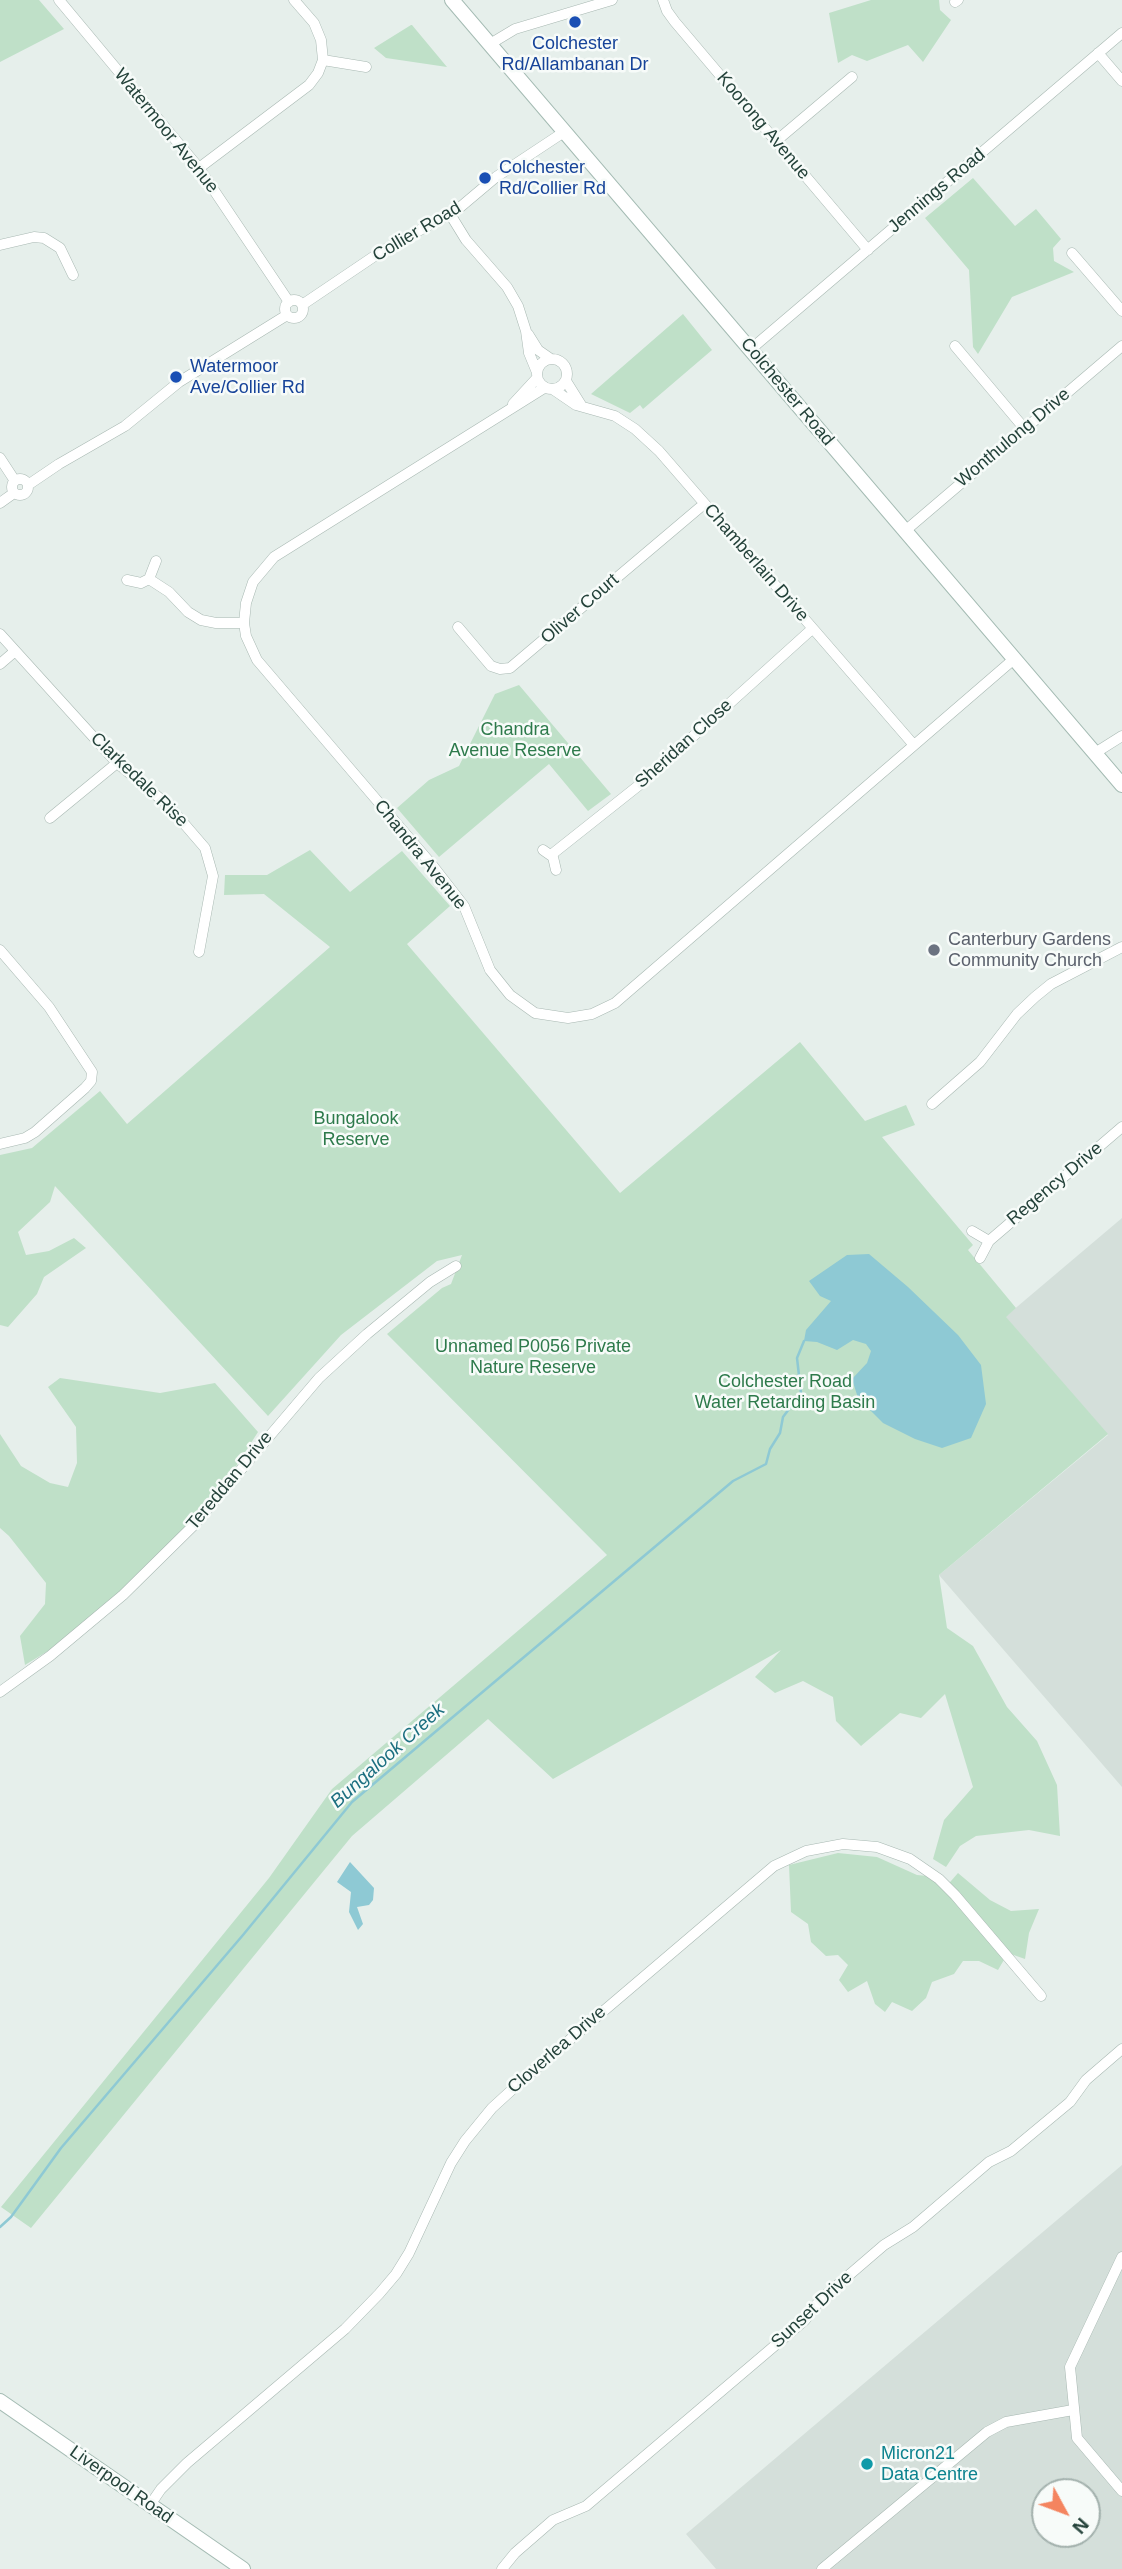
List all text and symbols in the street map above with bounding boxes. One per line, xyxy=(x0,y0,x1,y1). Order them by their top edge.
marker: Colchester Rd/Allambanan Dr xyxy=(567,14,583,30)
place label: Colchester Rd/Allambanan Dr xyxy=(501,33,649,76)
street label: Watermoor Avenue xyxy=(109,64,223,198)
street label: Koorong Avenue xyxy=(712,68,814,184)
street label: Jennings Road xyxy=(884,144,990,238)
place label: Colchester Rd/Collier Rd xyxy=(499,157,606,200)
marker: Colchester Rd/Collier Rd xyxy=(477,170,493,186)
street label: Collier Road xyxy=(369,197,465,267)
street label: Colchester Road xyxy=(736,334,838,450)
place label: Watermoor Ave/Collier Rd xyxy=(190,356,305,398)
marker: Watermoor Ave/Collier Rd xyxy=(168,369,184,385)
street label: Wonthulong Drive xyxy=(951,384,1075,492)
street label: Chamberlain Drive xyxy=(699,500,813,626)
street label: Oliver Court xyxy=(537,569,623,649)
street label: Sheridan Close xyxy=(631,695,737,793)
park label: Chandra Avenue Reserve xyxy=(449,719,581,762)
street label: Clarkedale Rise xyxy=(86,728,192,832)
street label: Chandra Avenue xyxy=(369,796,471,914)
place label: Canterbury Gardens Community Church xyxy=(948,929,1111,972)
marker: Canterbury Gardens Community Church xyxy=(926,942,942,958)
park label: Bungalook Reserve xyxy=(313,1108,399,1150)
street label: Regency Drive xyxy=(1003,1138,1107,1230)
park label: Unnamed P0056 Private Nature Reserve xyxy=(435,1336,631,1378)
park label: Colchester Road Water Retarding Basin xyxy=(695,1371,875,1414)
street label: Tereddan Drive xyxy=(182,1427,278,1535)
water label: Bungalook Creek xyxy=(326,1699,450,1813)
street label: Cloverlea Drive xyxy=(503,2001,611,2099)
street label: Sunset Drive xyxy=(767,2267,857,2353)
street label: Liverpool Road xyxy=(65,2441,177,2529)
place label: Micron21 Data Centre xyxy=(881,2443,978,2486)
marker: Micron21 Data Centre xyxy=(859,2456,875,2472)
north arrow xyxy=(1031,2478,1101,2548)
text: N xyxy=(1068,2514,1093,2538)

